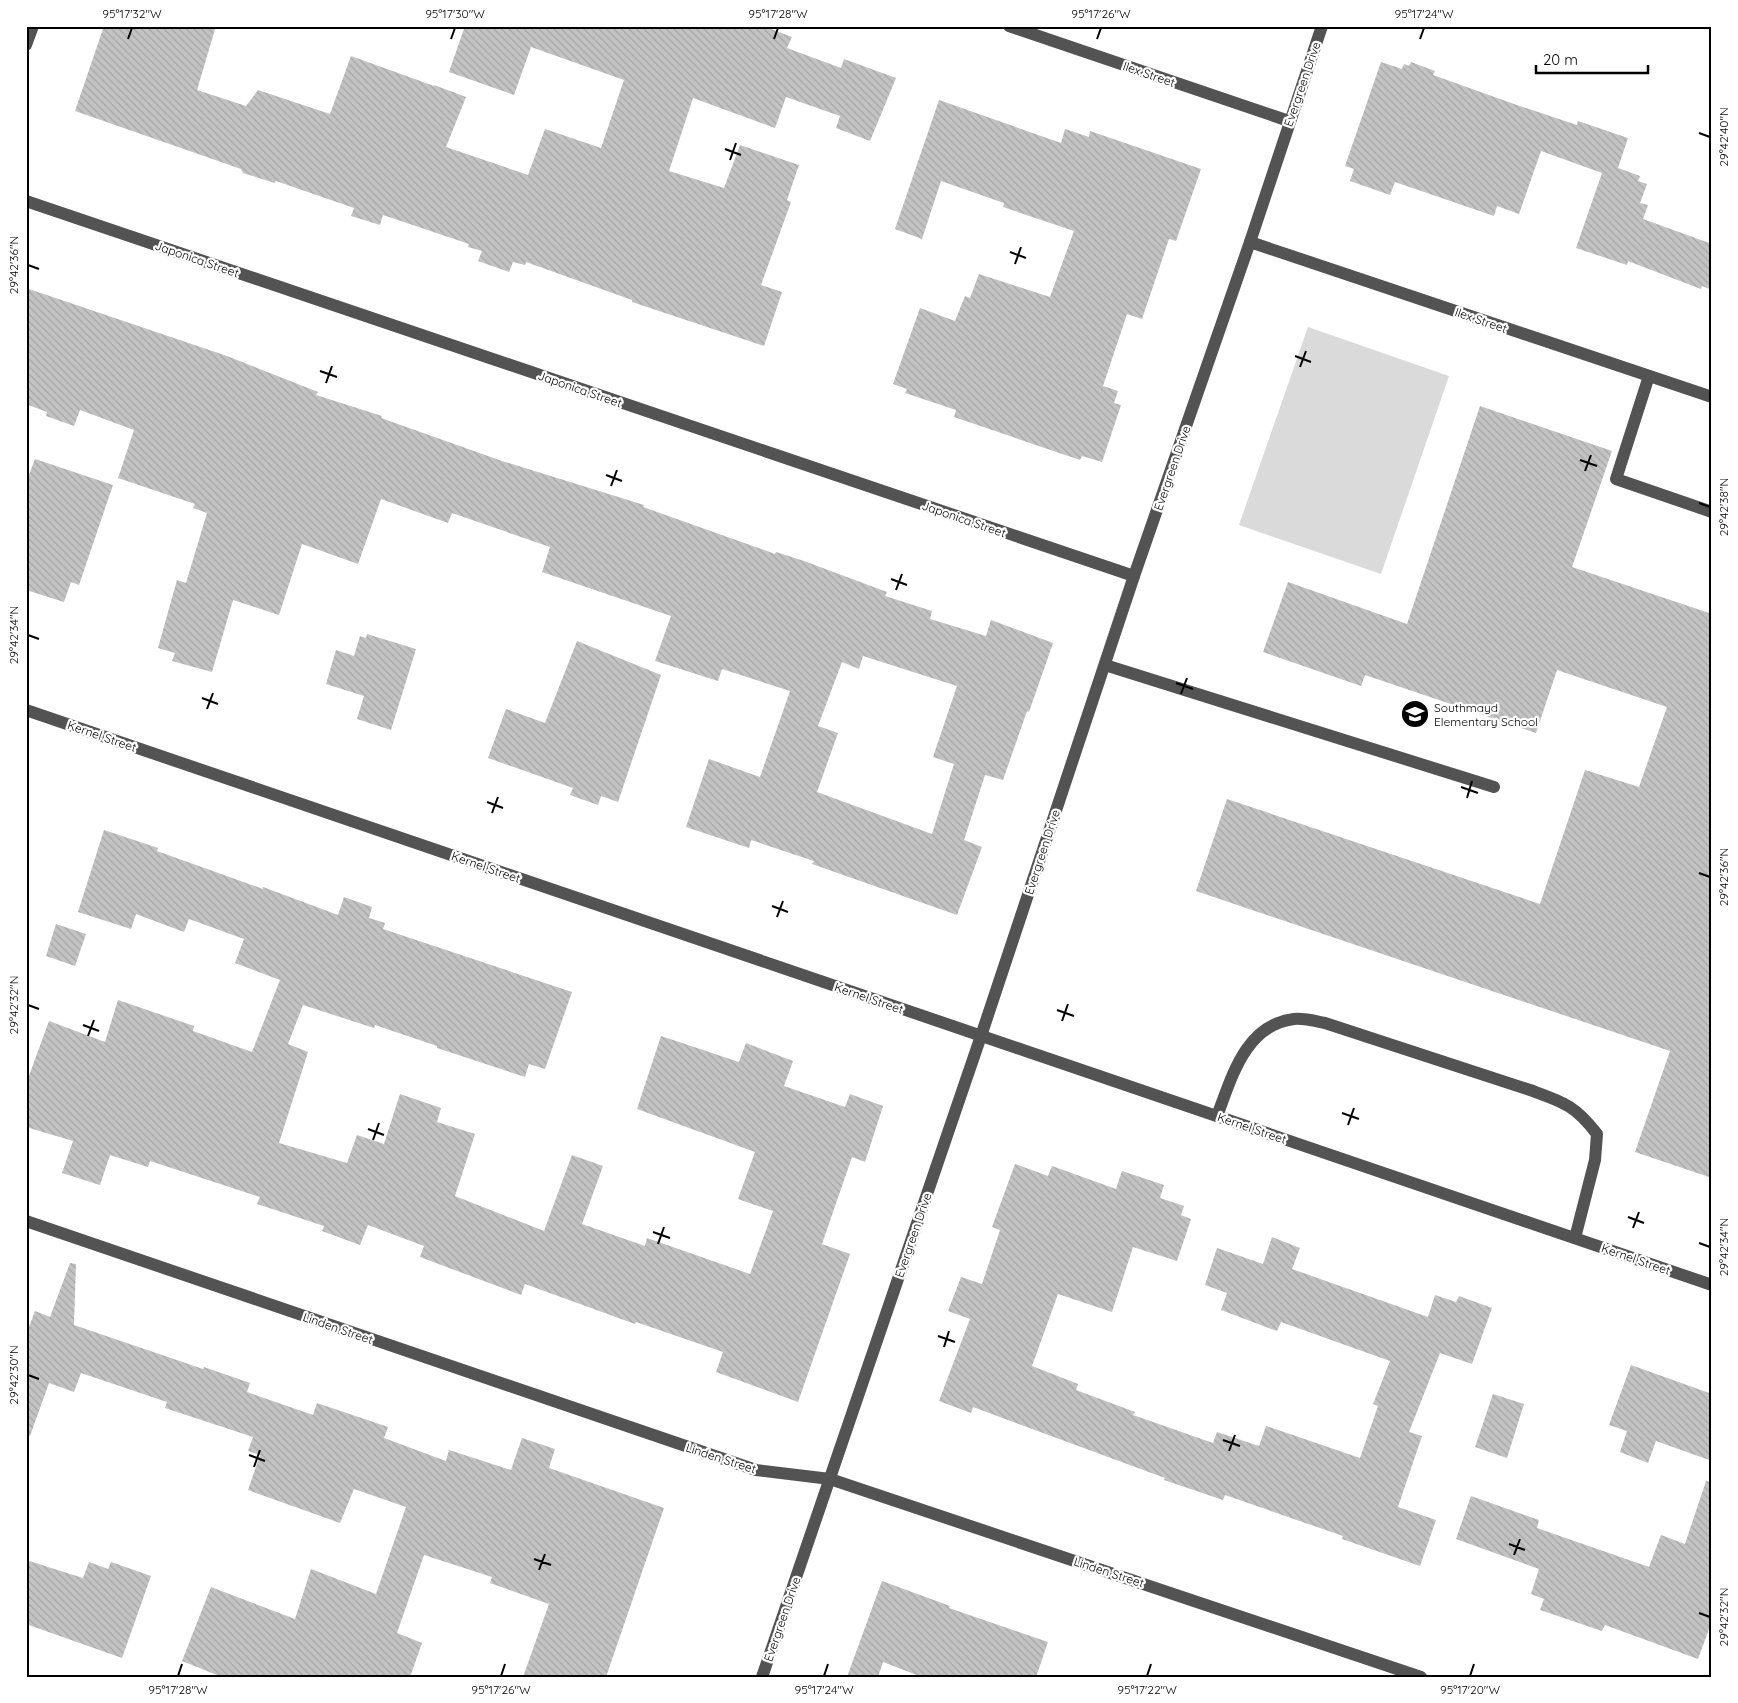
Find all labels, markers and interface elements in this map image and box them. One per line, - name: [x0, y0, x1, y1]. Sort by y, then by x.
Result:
- text: 95°17'32"W: [102, 6, 162, 21]
- text: 95°17'30"W: [425, 6, 485, 21]
- text: 95°17'28"W: [748, 6, 808, 21]
- text: 95°17'26"W: [1071, 6, 1131, 21]
- text: 95°17'24"W: [1394, 6, 1454, 21]
- street label: Evergreen Drive: [1280, 39, 1324, 128]
- scale bar: [1536, 42, 1648, 74]
- text: 20 m: [1543, 50, 1578, 69]
- street label: Ilex Street: [1121, 58, 1177, 90]
- text: 29°42'40"N: [1716, 107, 1731, 167]
- text: 29°42'36"N: [6, 236, 21, 294]
- street label: Japonica Street: [153, 238, 241, 280]
- street label: Ilex Street: [1453, 304, 1509, 336]
- street label: Japonica Street: [536, 368, 624, 410]
- street label: Evergreen Drive: [1150, 423, 1194, 512]
- text: 29°42'38"N: [1716, 478, 1731, 536]
- street label: Japonica Street: [920, 498, 1008, 540]
- text: 29°42'34"N: [6, 606, 21, 664]
- school or university icon: Southmayd Elementary School: [1400, 699, 1430, 729]
- place label: Southmayd Elementary School: [1434, 700, 1538, 729]
- street label: Kernel Street: [66, 717, 138, 755]
- street label: Evergreen Drive: [1021, 807, 1063, 896]
- street label: Kernel Street: [450, 848, 522, 886]
- text: 29°42'36"N: [1716, 848, 1731, 906]
- text: 29°42'32"N: [6, 976, 21, 1034]
- street label: Kernel Street: [833, 979, 905, 1017]
- street label: Kernel Street: [1216, 1109, 1288, 1147]
- street label: Evergreen Drive: [891, 1190, 935, 1279]
- text: 29°42'34"N: [1716, 1218, 1731, 1276]
- street label: Kernel Street: [1600, 1240, 1672, 1278]
- street label: Linden Street: [301, 1309, 375, 1347]
- text: 29°42'30"N: [6, 1345, 21, 1405]
- street label: Linden Street: [684, 1440, 758, 1476]
- street label: Linden Street: [1072, 1554, 1146, 1590]
- street label: Evergreen Drive: [760, 1574, 804, 1663]
- text: 29°42'32"N: [1716, 1588, 1731, 1646]
- text: 95°17'28"W: [148, 1682, 208, 1697]
- text: 95°17'26"W: [471, 1682, 531, 1697]
- text: 95°17'24"W: [794, 1682, 854, 1697]
- text: 95°17'22"W: [1117, 1682, 1177, 1697]
- text: 95°17'20"W: [1440, 1682, 1500, 1697]

